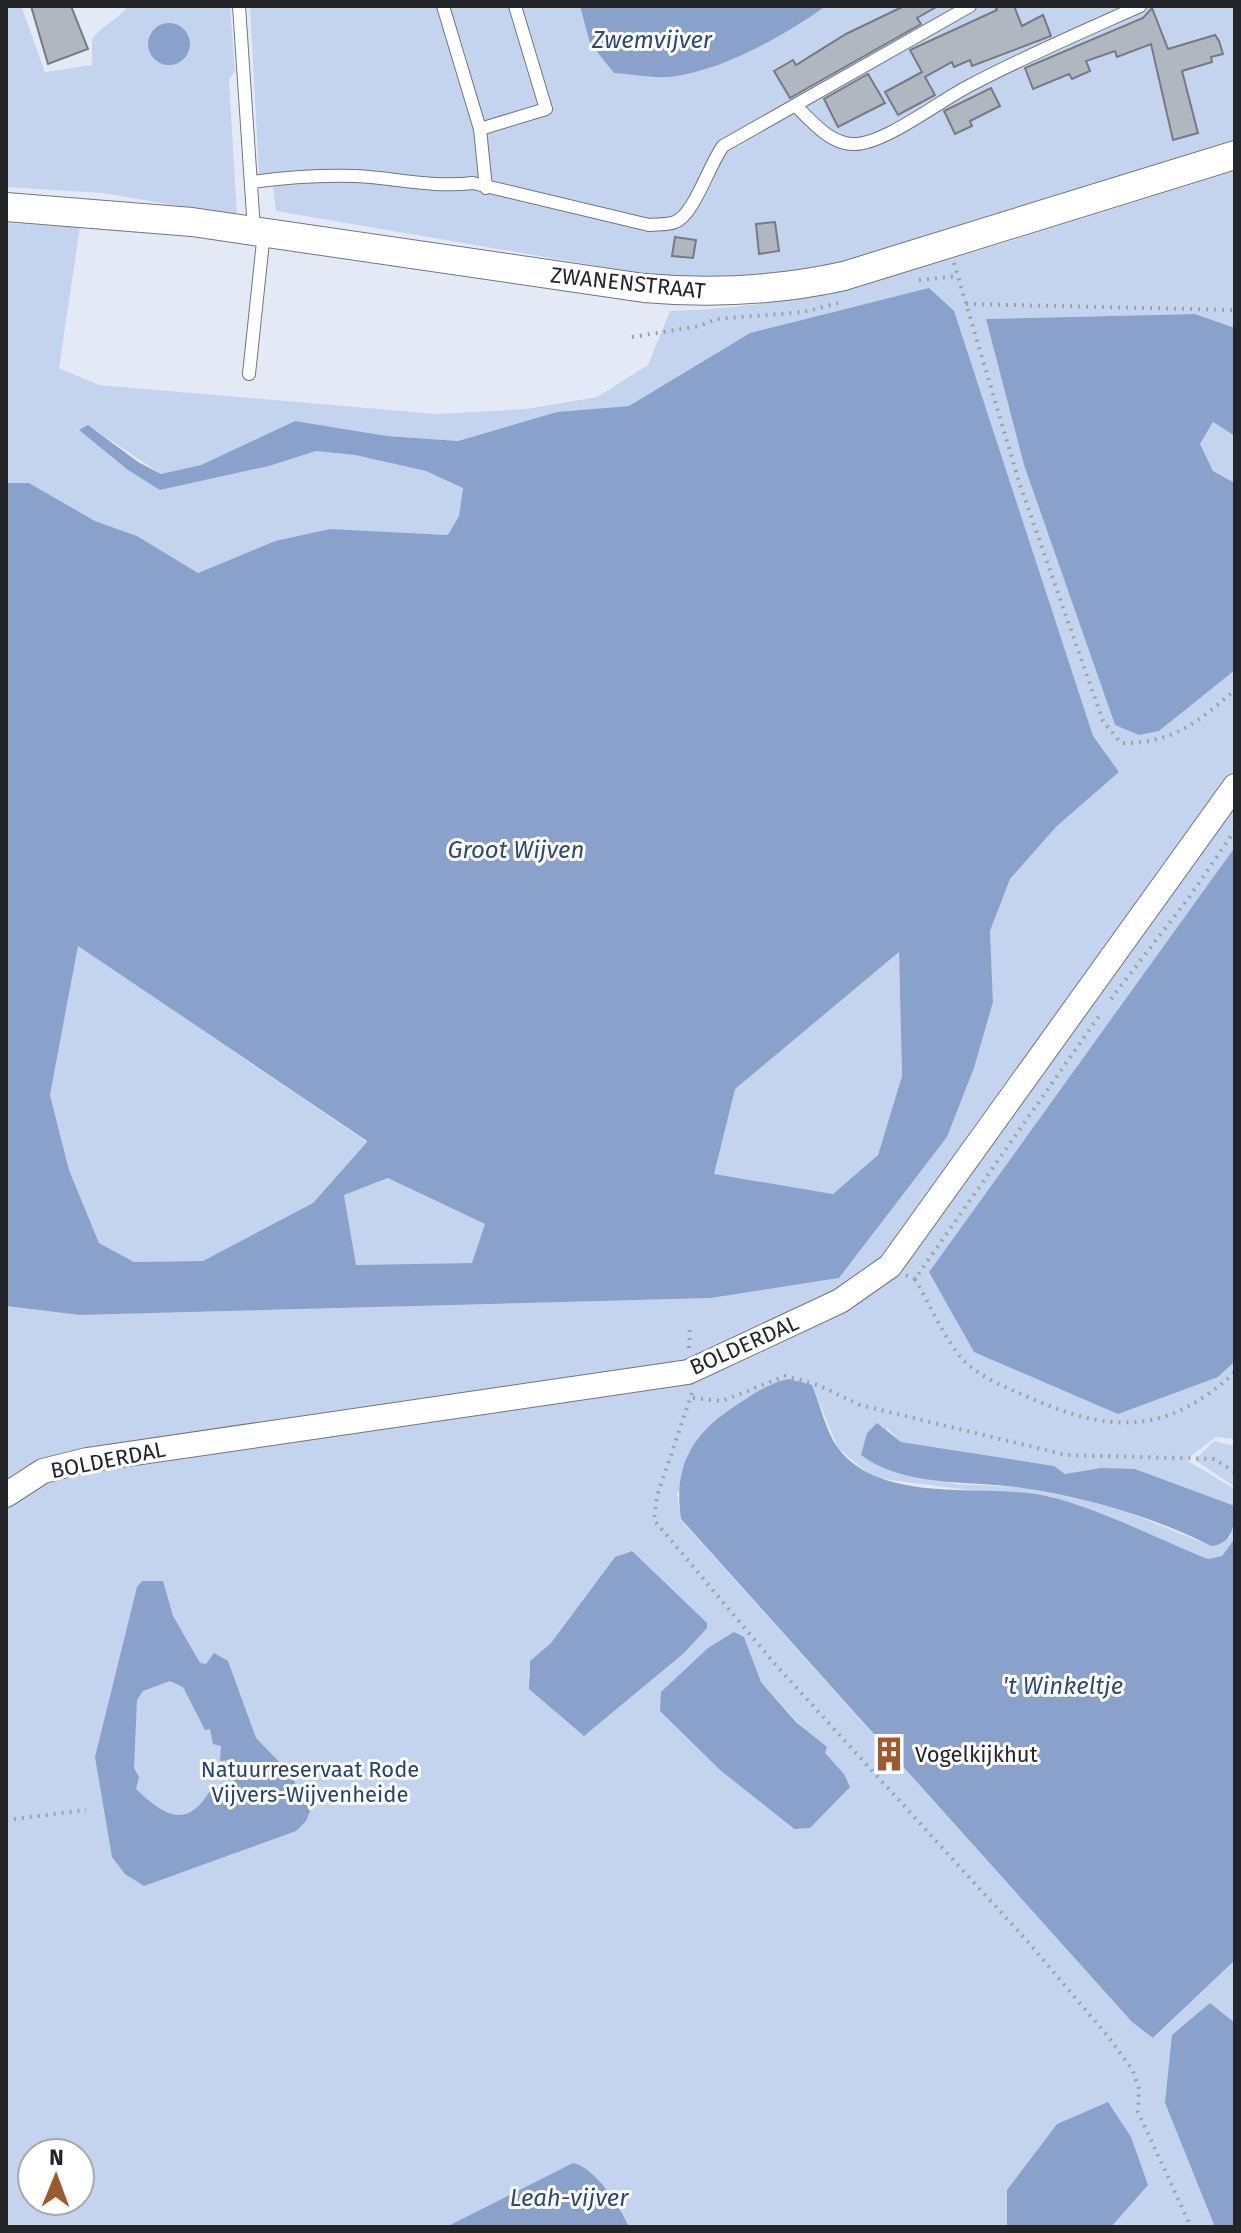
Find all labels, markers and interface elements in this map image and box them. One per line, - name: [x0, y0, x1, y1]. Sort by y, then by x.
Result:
- water label: Zwemvijver: [591, 26, 713, 54]
- street label: ZWANENSTRAAT: [549, 261, 707, 305]
- water label: Groot Wijven: [448, 836, 584, 864]
- street label: BOLDERDAL: [685, 1309, 803, 1381]
- street label: BOLDERDAL: [48, 1436, 168, 1484]
- water label: 't Winkeltje: [1003, 1672, 1123, 1700]
- building icon: Vogelkijkhut: [870, 1735, 908, 1773]
- place label: Vogelkijkhut: [915, 1741, 1038, 1768]
- park label: Natuurreservaat Rode Vijvers-Wijvenheide: [201, 1756, 419, 1808]
- north arrow: [16, 2137, 96, 2217]
- text: N: [49, 2144, 64, 2171]
- water label: Leah-vijver: [510, 2184, 629, 2212]

